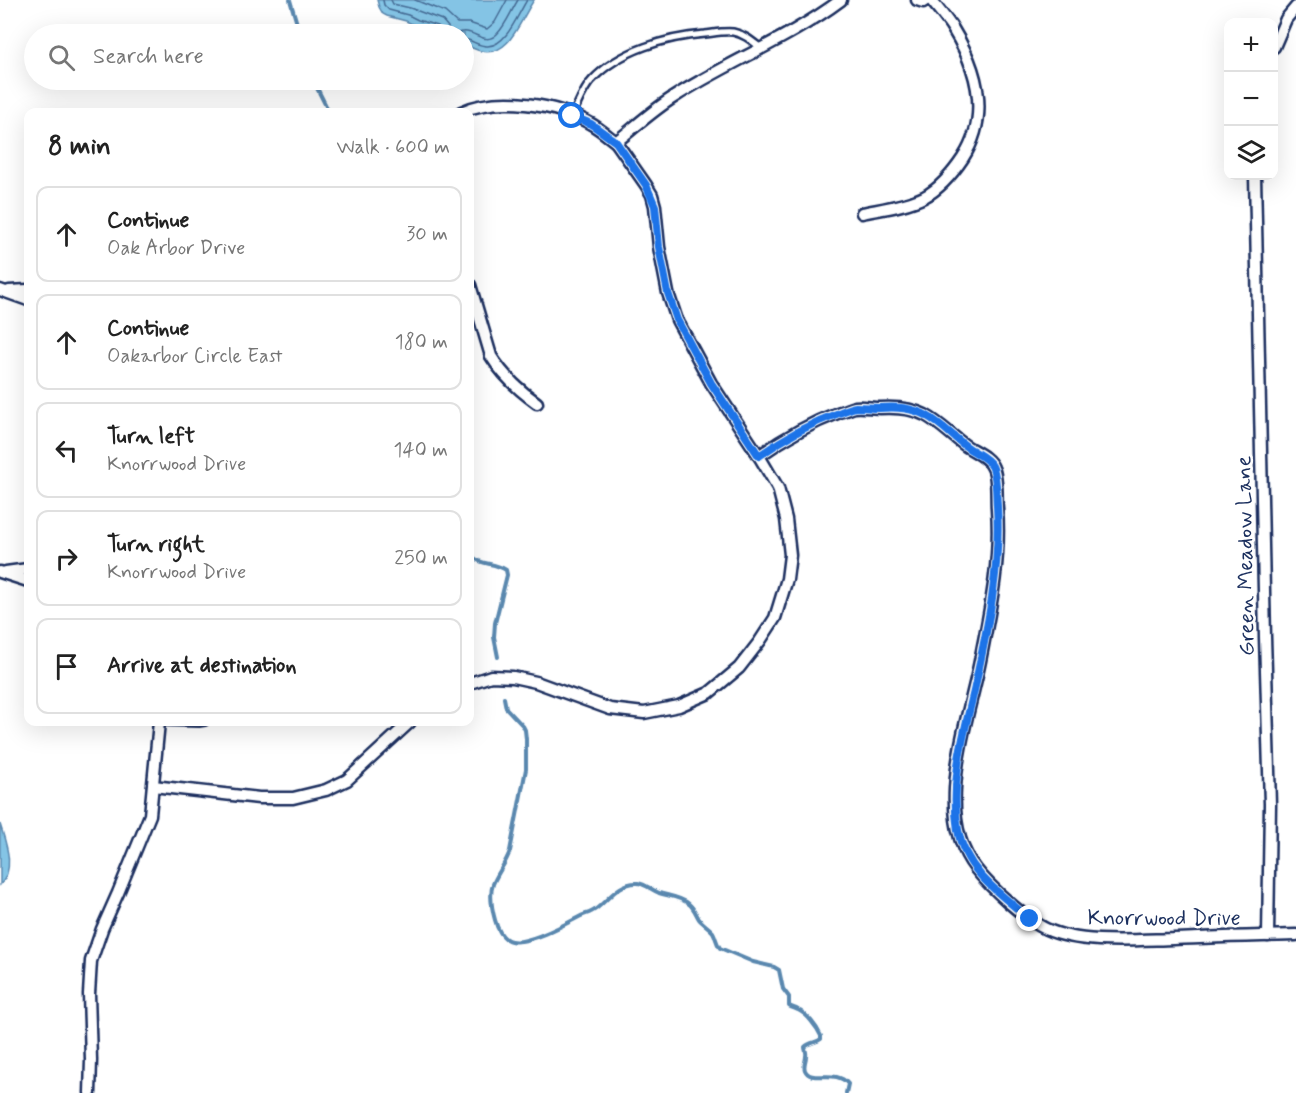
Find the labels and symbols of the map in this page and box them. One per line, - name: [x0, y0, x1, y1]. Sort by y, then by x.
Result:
- route start: [558, 102, 584, 128]
- street label: Green Meadow Lane: [1230, 455, 1262, 656]
- route end: [1016, 905, 1042, 931]
- street label: Knorrwood Drive: [1087, 905, 1241, 933]

